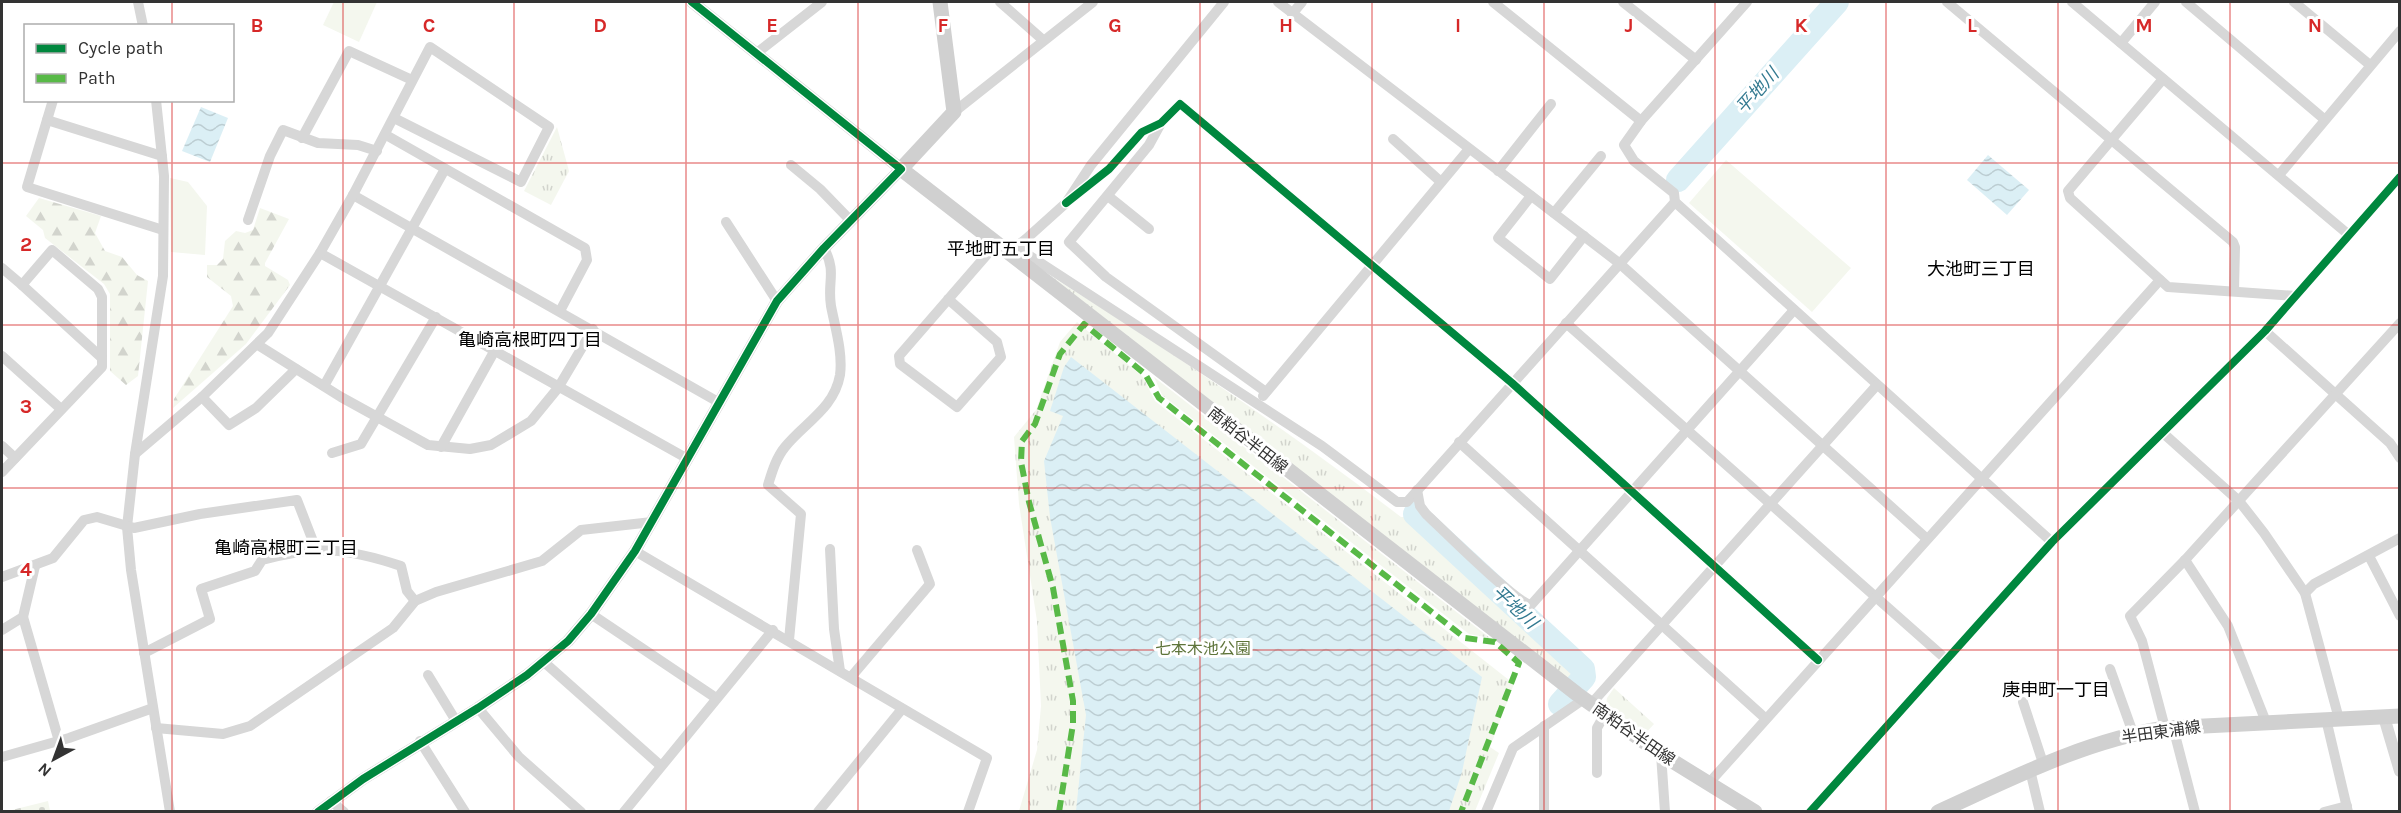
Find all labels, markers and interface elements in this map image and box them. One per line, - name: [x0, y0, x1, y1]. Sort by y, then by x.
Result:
- text: B: [251, 14, 263, 37]
- text: C: [423, 14, 435, 37]
- text: D: [593, 14, 607, 37]
- text: E: [766, 14, 778, 37]
- text: F: [938, 14, 949, 37]
- text: G: [1108, 14, 1122, 37]
- text: H: [1279, 14, 1293, 37]
- text: I: [1455, 14, 1461, 37]
- text: J: [1625, 14, 1633, 37]
- text: K: [1794, 14, 1808, 37]
- text: L: [1967, 14, 1977, 37]
- text: M: [2135, 14, 2153, 37]
- text: N: [2308, 14, 2322, 37]
- legend: [24, 24, 234, 102]
- text: Cycle path: [78, 37, 163, 59]
- water label: 平地川: [1731, 62, 1785, 118]
- text: Path: [78, 67, 116, 89]
- text: 2: [20, 233, 32, 256]
- district label: 平地町五丁目: [947, 238, 1055, 260]
- district label: 大池町三丁目: [1927, 258, 2035, 280]
- district label: 亀崎高根町四丁目: [458, 329, 602, 351]
- text: 3: [20, 395, 32, 418]
- street label: 南粕谷半田線: [1204, 403, 1292, 477]
- district label: 亀崎高根町三丁目: [214, 537, 358, 559]
- text: 4: [20, 558, 32, 581]
- water label: 平地川: [1488, 581, 1544, 635]
- park label: 七本木池公園: [1155, 639, 1251, 658]
- district label: 庚申町一丁目: [2002, 679, 2110, 701]
- street label: 南粕谷半田線: [1589, 699, 1679, 769]
- street label: 半田東浦線: [2120, 717, 2202, 747]
- north arrow: [24, 729, 84, 789]
- text: N: [34, 759, 55, 781]

